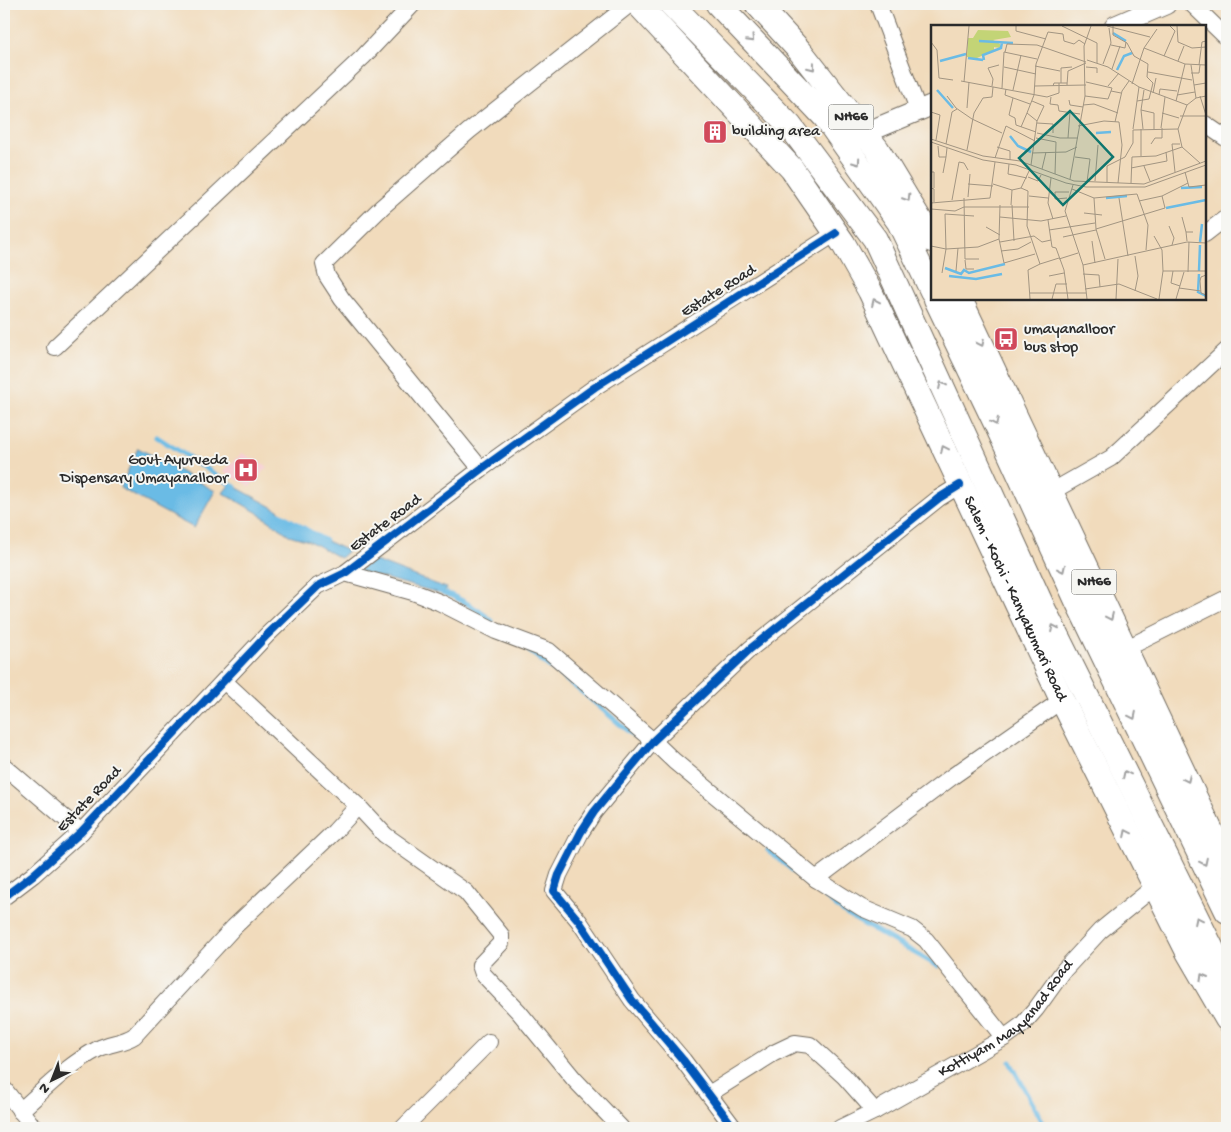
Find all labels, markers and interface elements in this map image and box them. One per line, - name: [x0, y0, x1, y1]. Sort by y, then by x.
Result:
- inset map: [931, 25, 1206, 300]
- one-way arrow: [745, 34, 754, 43]
- one-way arrow: [806, 61, 814, 70]
- road number: NH66: [828, 104, 874, 130]
- building icon: building area: [702, 119, 728, 145]
- place label: building area: [732, 123, 821, 142]
- one-way arrow: [851, 157, 860, 166]
- one-way arrow: [901, 193, 910, 202]
- street label: Estate Road: [678, 261, 761, 323]
- one-way arrow: [871, 298, 881, 307]
- place label: umayanalloor bus stop: [1024, 321, 1116, 358]
- bus stop icon: umayanalloor bus stop: [993, 326, 1019, 352]
- one-way arrow: [975, 338, 985, 347]
- one-way arrow: [938, 382, 948, 391]
- one-way arrow: [989, 416, 999, 425]
- one-way arrow: [940, 446, 950, 455]
- place label: Govt Ayurveda Dispensary Umayanalloor: [59, 452, 229, 489]
- hospital icon: Govt Ayurveda Dispensary Umayanalloor: [233, 457, 259, 483]
- street label: Estate Road: [346, 490, 427, 557]
- street label: Salem - Kochi - Kanyakumari Road: [958, 494, 1072, 706]
- one-way arrow: [1056, 564, 1067, 573]
- road number: NH66: [1072, 570, 1116, 594]
- one-way arrow: [1104, 611, 1114, 620]
- one-way arrow: [1050, 625, 1060, 634]
- one-way arrow: [1126, 711, 1137, 720]
- street label: Estate Road: [54, 762, 127, 837]
- one-way arrow: [1122, 770, 1132, 779]
- one-way arrow: [1181, 774, 1191, 783]
- one-way arrow: [1123, 829, 1134, 838]
- one-way arrow: [1197, 857, 1208, 866]
- one-way arrow: [1194, 916, 1204, 925]
- street label: Kottiyam Mayyanad Road: [935, 955, 1079, 1082]
- one-way arrow: [1199, 973, 1209, 982]
- north arrow: [28, 1054, 78, 1104]
- text: N: [36, 1078, 54, 1097]

